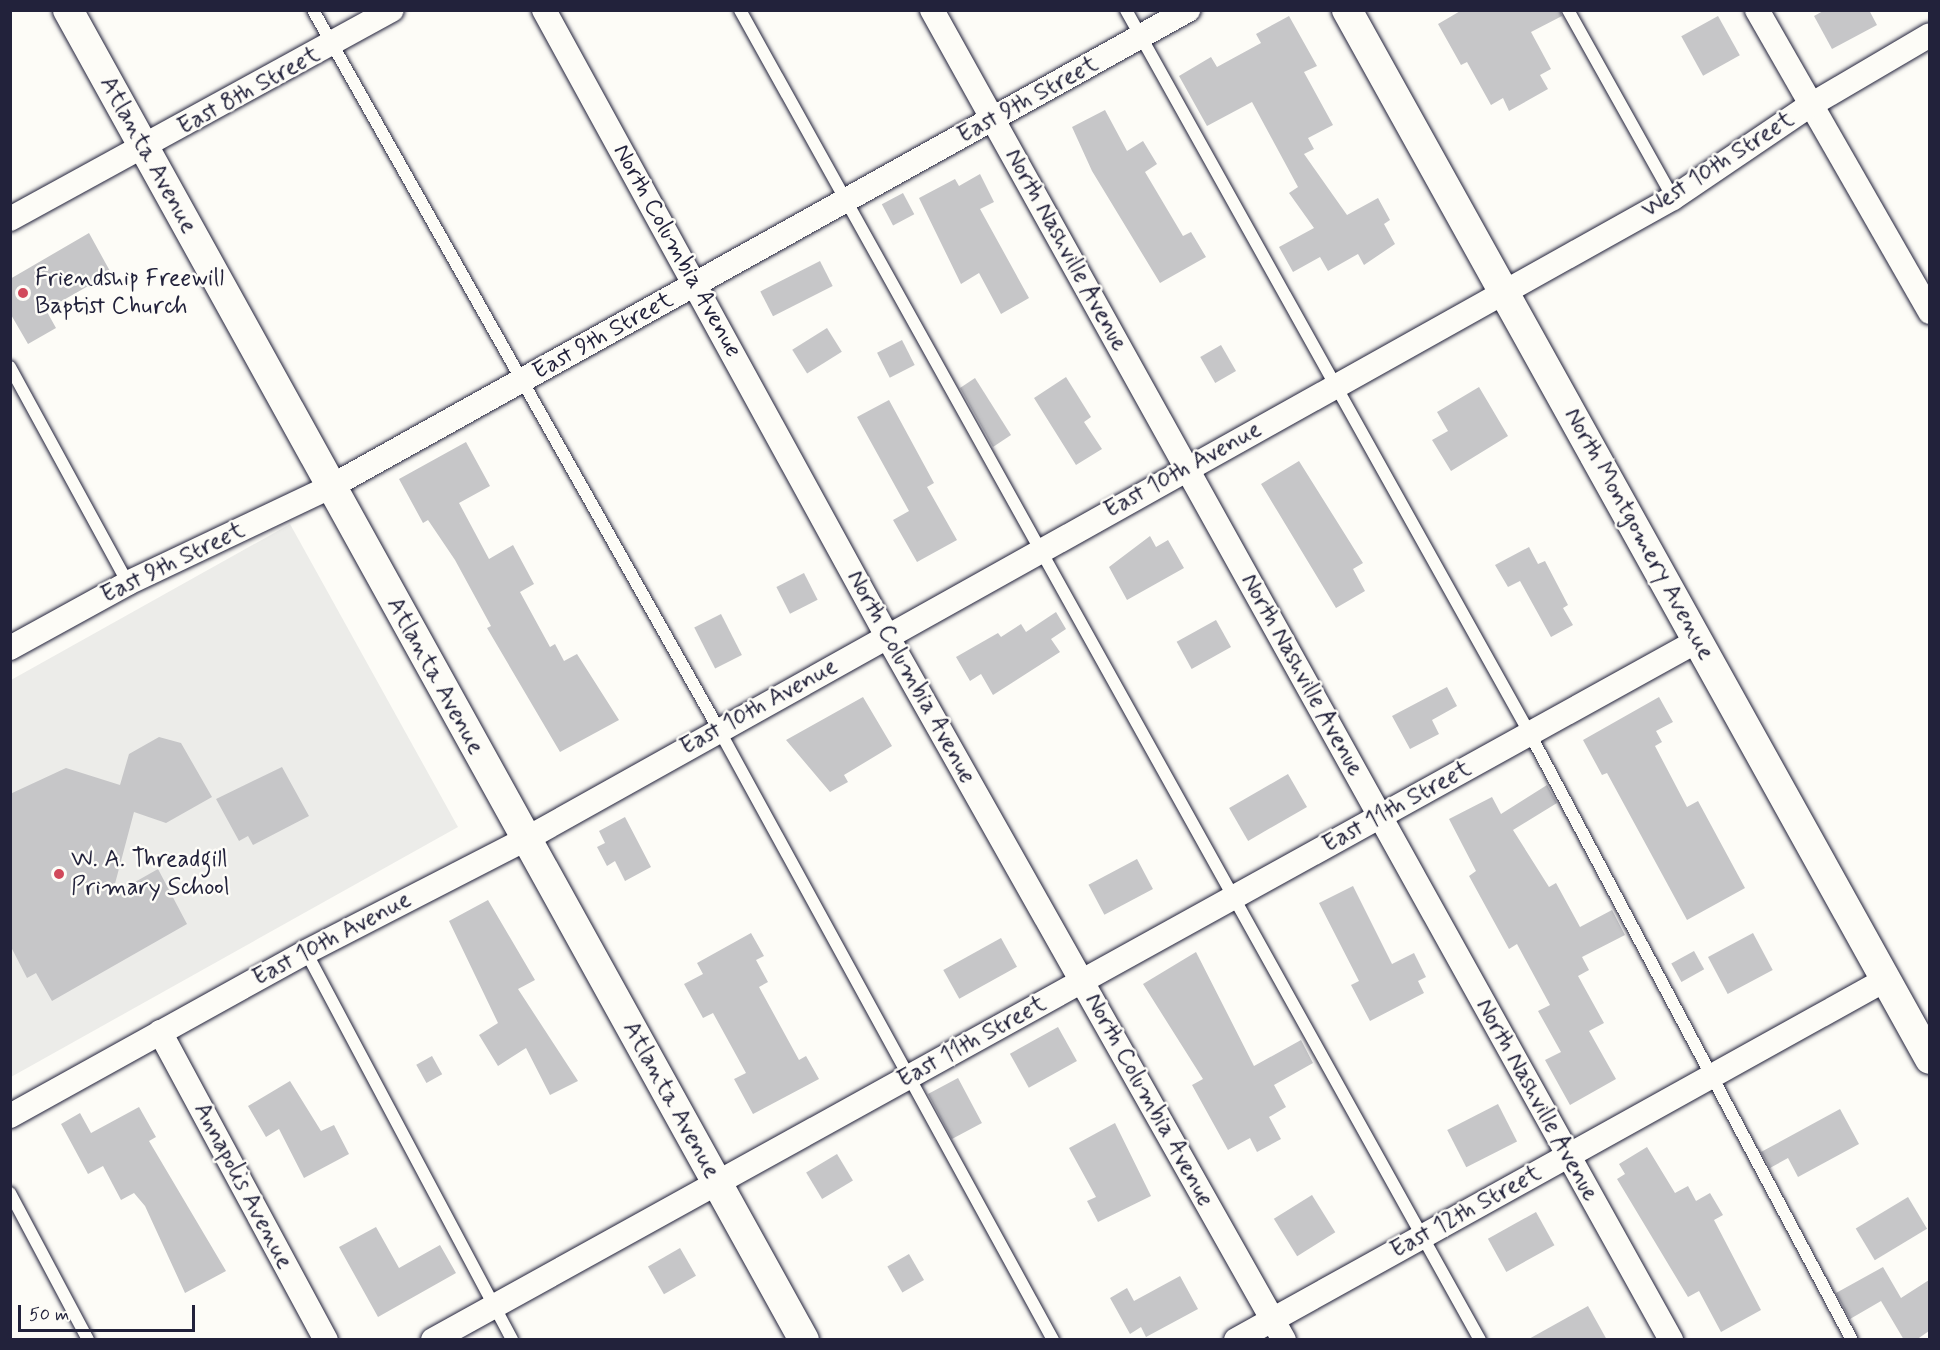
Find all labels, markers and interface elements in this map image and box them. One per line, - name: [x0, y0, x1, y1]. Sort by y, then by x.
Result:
- street label: East 8th Street: [173, 40, 325, 142]
- street label: East 9th Street: [953, 50, 1103, 150]
- street label: Atlanta Avenue: [93, 71, 203, 239]
- street label: West 10th Street: [1637, 105, 1799, 225]
- street label: North Columbia Avenue: [606, 138, 748, 364]
- street label: North Nashville Avenue: [997, 142, 1135, 358]
- place label: Friendship Freewill Baptist Church: [35, 265, 225, 321]
- marker: Friendship Freewill Baptist Church: [16, 286, 30, 300]
- street label: East 9th Street: [528, 286, 678, 386]
- street label: North Montgomery Avenue: [1559, 406, 1719, 662]
- street label: East 10th Avenue: [1099, 415, 1267, 525]
- street label: East 9th Street: [97, 516, 249, 610]
- street label: North Columbia Avenue: [840, 564, 982, 790]
- street label: North Nashville Avenue: [1233, 567, 1371, 783]
- street label: Atlanta Avenue: [380, 592, 490, 760]
- street label: East 10th Avenue: [675, 652, 843, 762]
- street label: East 11th Street: [1318, 754, 1476, 860]
- place label: W. A. Threadgill Primary School: [71, 846, 229, 902]
- marker: W. A. Threadgill Primary School: [52, 867, 66, 881]
- street label: East 10th Avenue: [248, 885, 416, 993]
- street label: North Columbia Avenue: [1078, 987, 1220, 1213]
- street label: East 11th Street: [893, 989, 1051, 1095]
- street label: North Nashville Avenue: [1468, 992, 1606, 1208]
- street label: Atlanta Avenue: [616, 1016, 726, 1184]
- street label: Annapolis Avenue: [189, 1101, 297, 1271]
- street label: East 12th Street: [1386, 1159, 1546, 1265]
- scale bar: [21, 1293, 198, 1331]
- text: 50 m: [29, 1303, 69, 1327]

